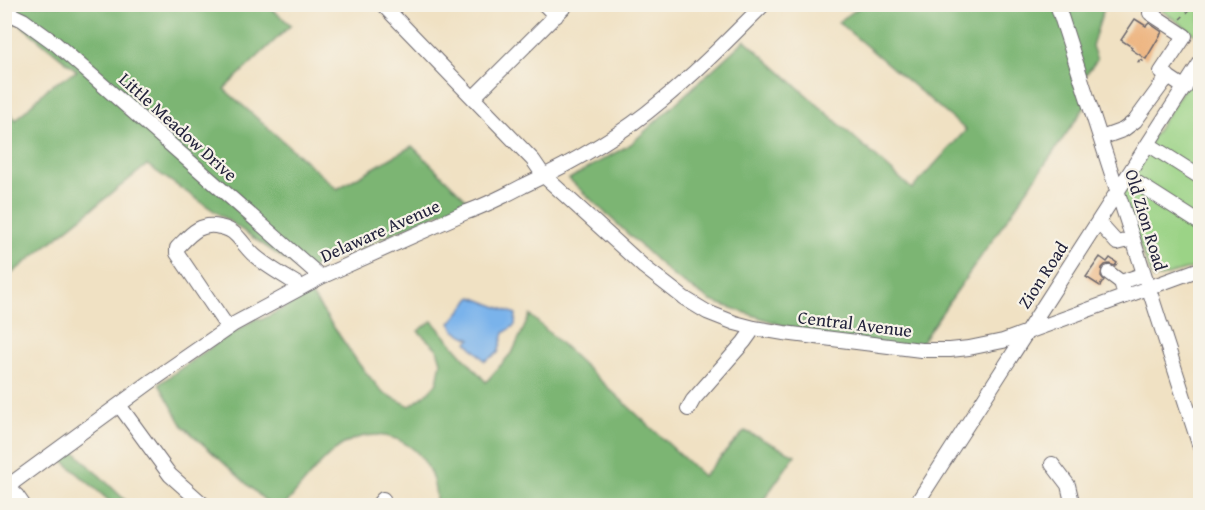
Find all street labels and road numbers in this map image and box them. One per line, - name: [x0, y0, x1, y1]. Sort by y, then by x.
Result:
- street label: Little Meadow Drive: [113, 66, 244, 187]
- street label: Old Zion Road: [1118, 166, 1175, 274]
- street label: Delaware Avenue: [316, 192, 444, 269]
- street label: Zion Road: [1011, 235, 1075, 314]
- street label: Central Avenue: [796, 303, 914, 344]

